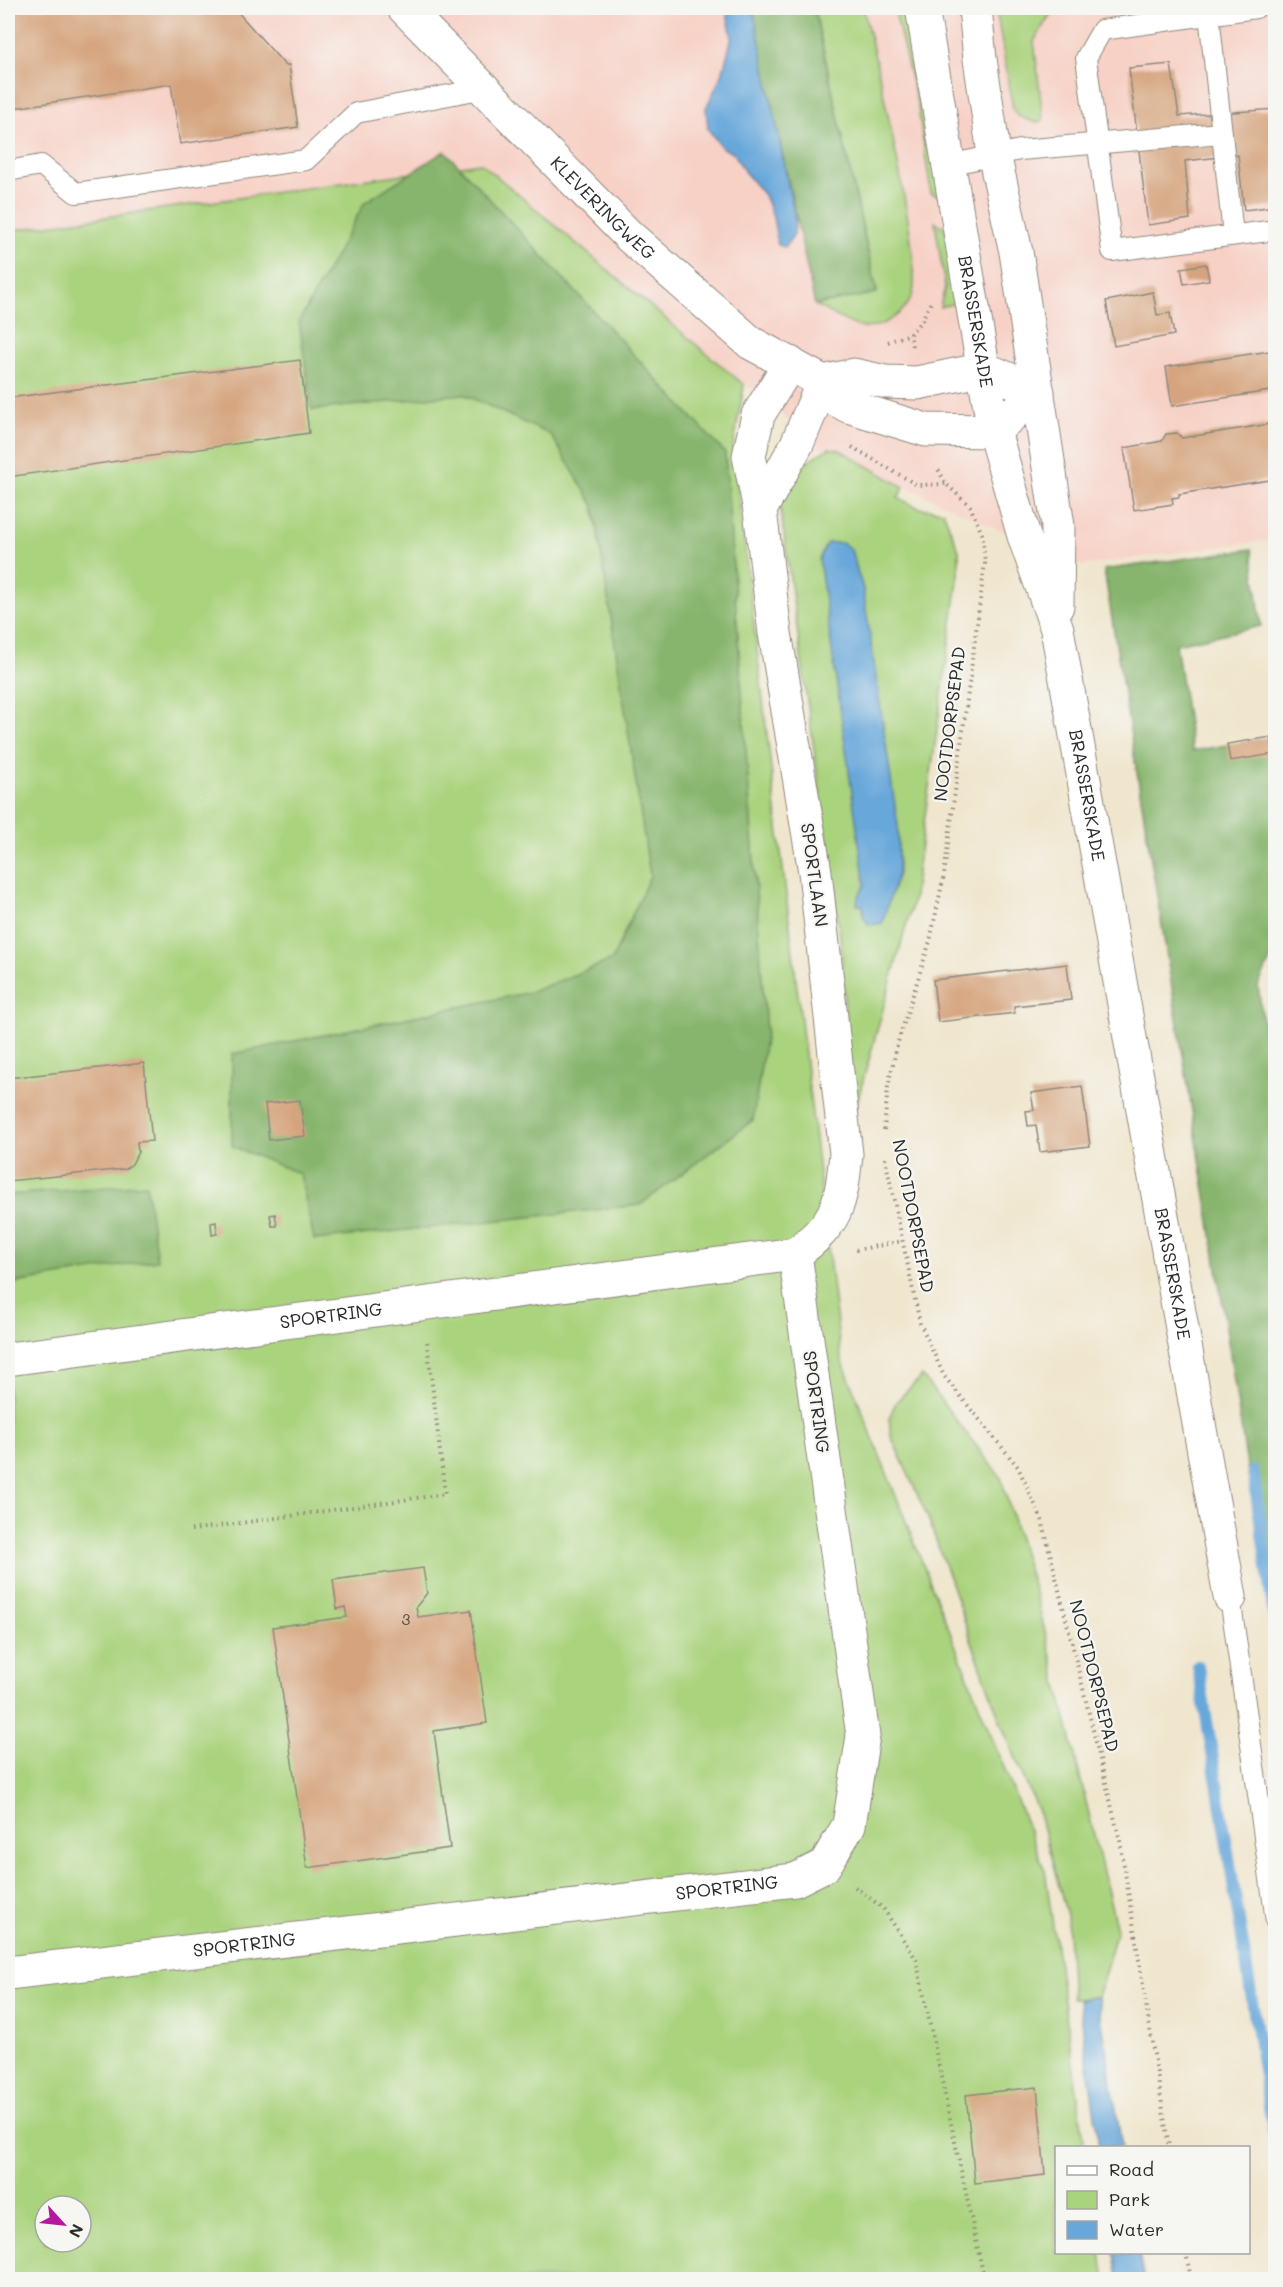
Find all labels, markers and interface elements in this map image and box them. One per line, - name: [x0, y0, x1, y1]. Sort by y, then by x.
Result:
- street label: KLEVERINGWEG: [546, 150, 661, 265]
- street label: BRASSERSKADE: [953, 253, 999, 389]
- street label: NOOTDORPSEPAD: [928, 645, 970, 803]
- street label: BRASSERSKADE: [1064, 727, 1111, 863]
- street label: SPORTLAAN: [796, 821, 834, 928]
- street label: NOOTDORPSEPAD: [887, 1137, 941, 1295]
- street label: BRASSERSKADE: [1150, 1206, 1197, 1342]
- street label: SPORTRING: [278, 1296, 384, 1334]
- street label: SPORTRING: [798, 1349, 836, 1455]
- street label: NOOTDORPSEPAD: [1064, 1597, 1125, 1754]
- house number: 3: [402, 1609, 411, 1629]
- street label: SPORTRING: [674, 1869, 779, 1905]
- street label: SPORTRING: [192, 1926, 297, 1962]
- legend: [1055, 2146, 1250, 2254]
- text: Road: [1109, 2157, 1154, 2181]
- text: Park: [1109, 2187, 1150, 2211]
- north arrow: [33, 2194, 93, 2254]
- text: Water: [1109, 2217, 1164, 2241]
- text: N: [65, 2221, 89, 2241]

